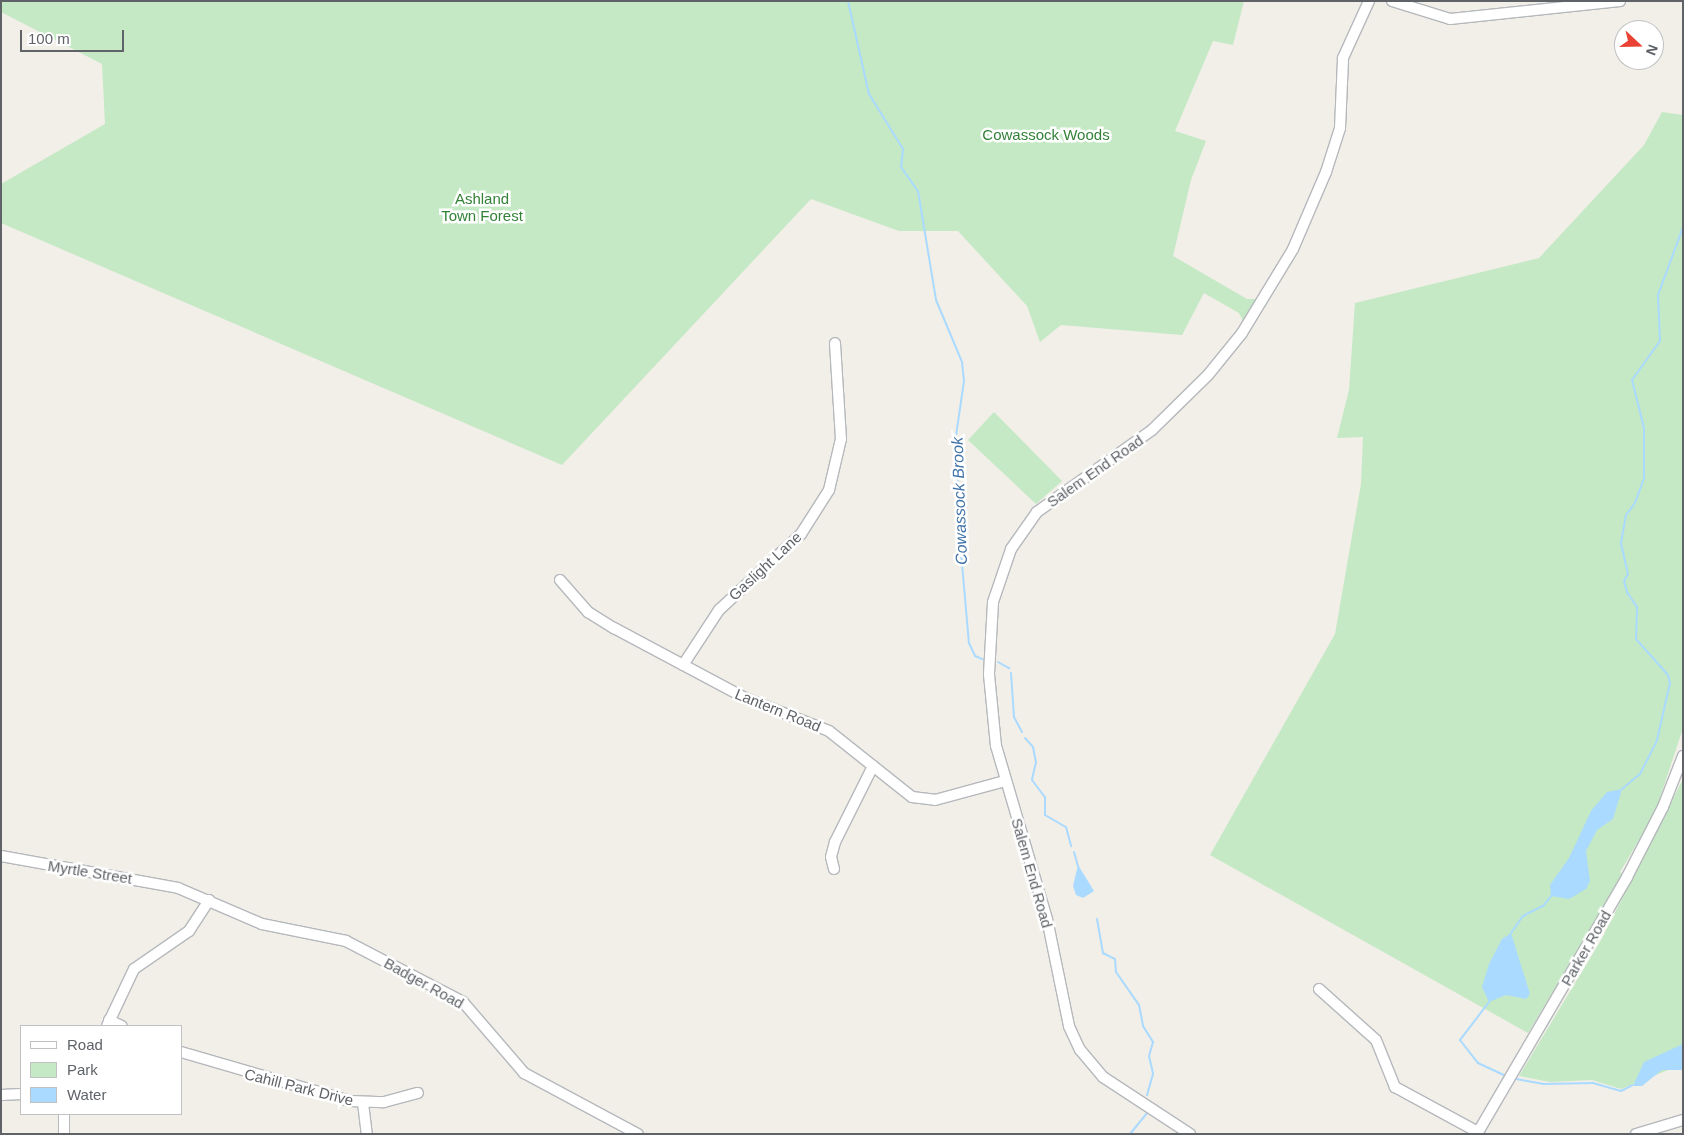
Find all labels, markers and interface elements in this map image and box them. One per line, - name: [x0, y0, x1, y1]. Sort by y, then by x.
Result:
- scale bar: [22, 20, 126, 52]
- north arrow: [1614, 20, 1664, 70]
- text: 100 m: [28, 30, 70, 47]
- text: N: [1643, 42, 1661, 58]
- park label: Cowassock Woods: [982, 126, 1110, 144]
- park label: Ashland Town Forest: [441, 189, 523, 224]
- street label: Salem End Road: [1043, 431, 1147, 511]
- water label: Cowassock Brook: [948, 437, 972, 565]
- street label: Gaslight Lane: [725, 528, 805, 604]
- street label: Lantern Road: [732, 685, 824, 735]
- street label: Salem End Road: [1008, 816, 1056, 930]
- street label: Myrtle Street: [47, 856, 133, 888]
- street label: Parker Road: [1557, 907, 1615, 989]
- street label: Badger Road: [381, 954, 467, 1012]
- legend: [20, 1025, 182, 1115]
- text: Road: [67, 1036, 103, 1053]
- text: Park: [67, 1061, 98, 1078]
- street label: Cahill Park Drive: [243, 1065, 355, 1109]
- text: Water: [67, 1086, 106, 1103]

